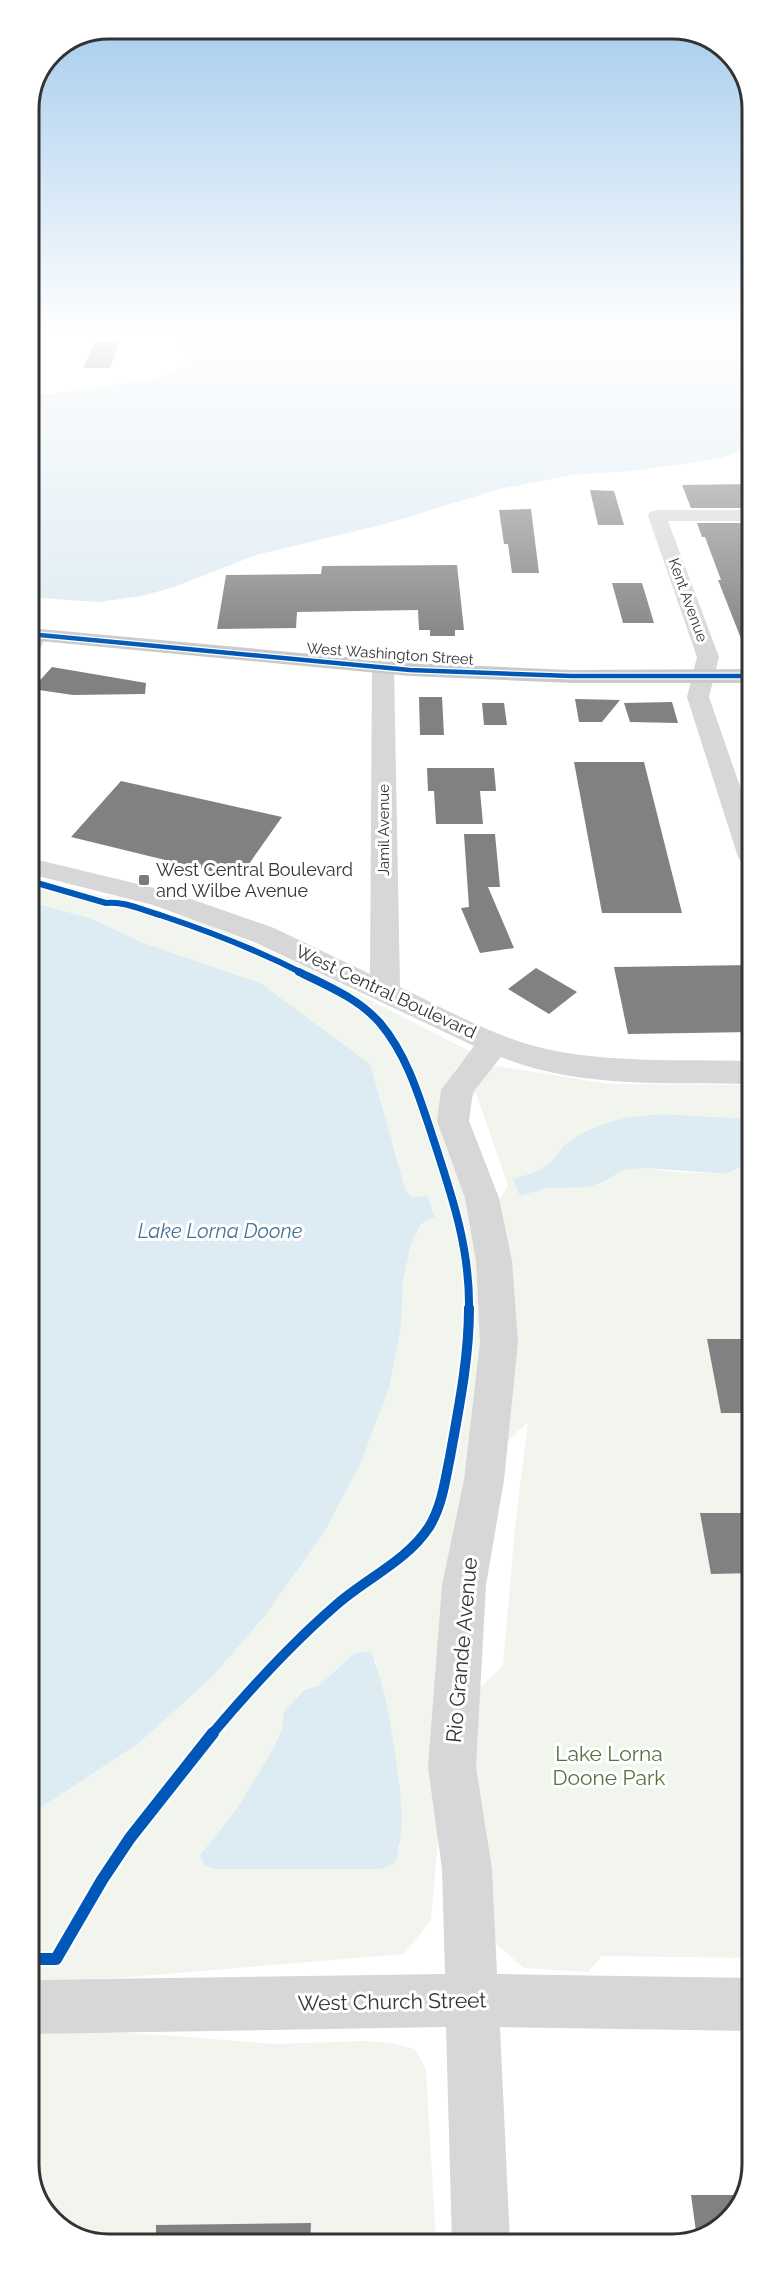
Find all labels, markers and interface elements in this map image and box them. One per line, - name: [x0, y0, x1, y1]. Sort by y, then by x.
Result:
- street label: Kent Avenue: [665, 556, 712, 644]
- street label: West Washington Street: [306, 639, 474, 669]
- street label: Jamil Avenue: [375, 784, 393, 876]
- place label: West Central Boulevard and Wilbe Avenue: [156, 859, 353, 901]
- marker: West Central Boulevard and Wilbe Avenue: [137, 873, 151, 887]
- street label: West Central Boulevard: [293, 940, 480, 1043]
- water label: Lake Lorna Doone: [138, 1219, 303, 1243]
- street label: Rio Grande Avenue: [441, 1556, 482, 1744]
- park label: Lake Lorna Doone Park: [553, 1741, 665, 1790]
- street label: West Church Street: [297, 1987, 487, 2016]

